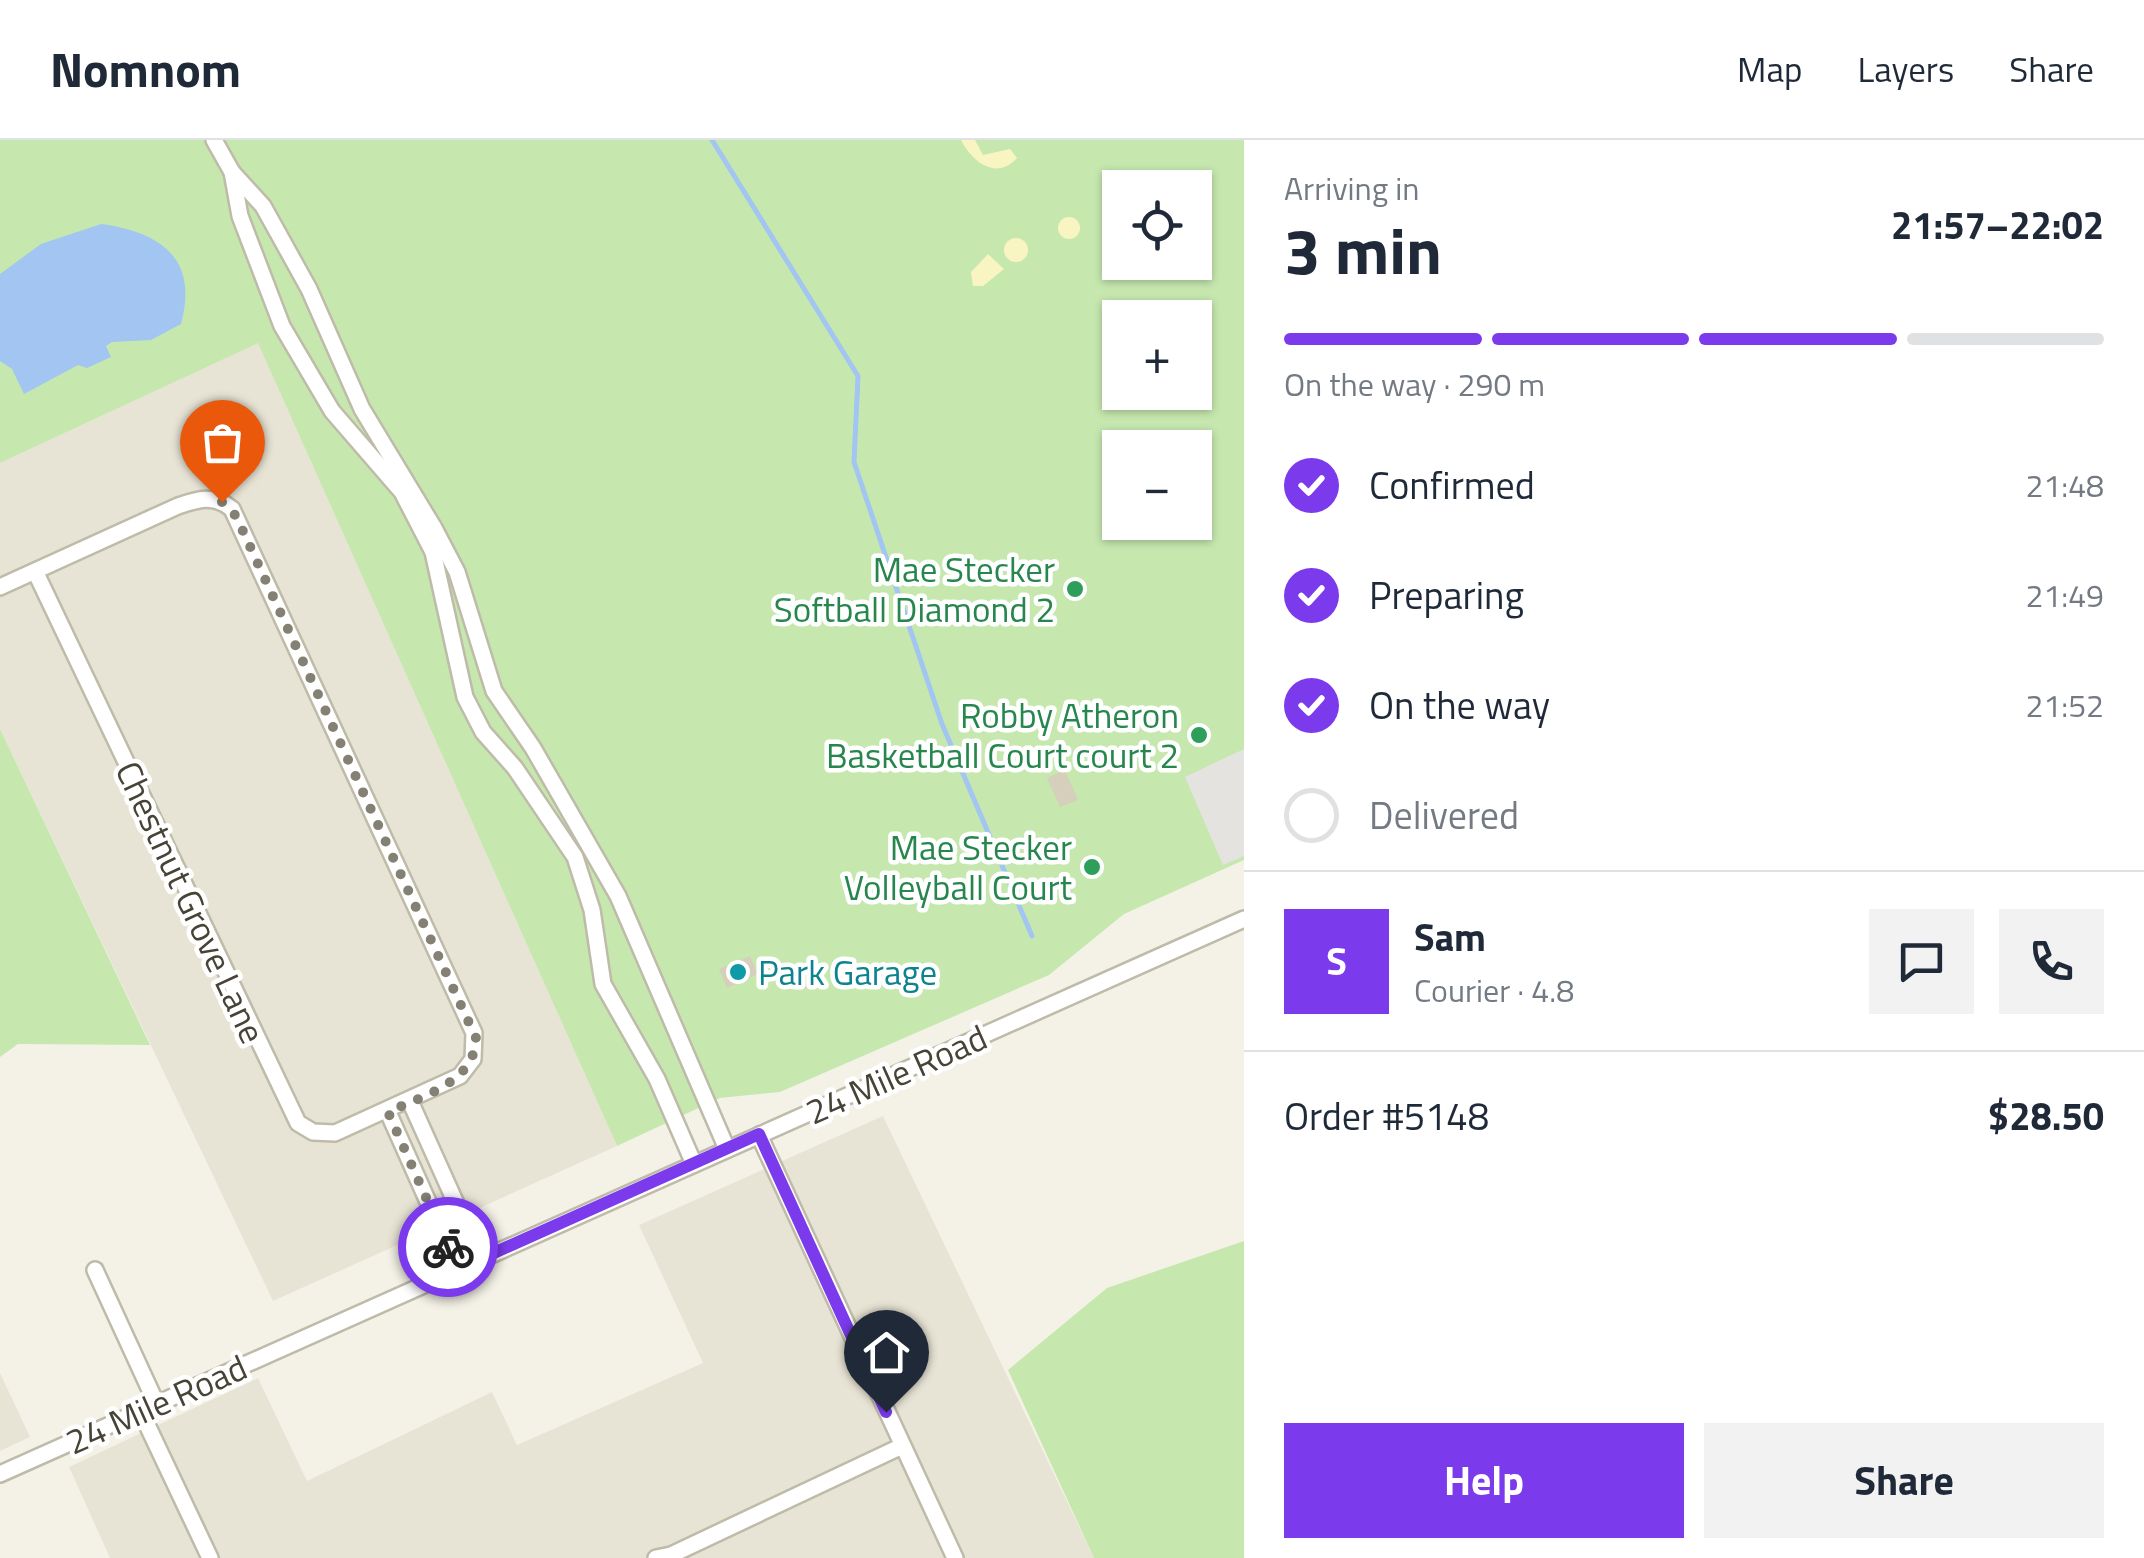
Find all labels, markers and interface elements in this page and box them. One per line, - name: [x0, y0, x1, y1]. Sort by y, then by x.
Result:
- text: Nomnom: [50, 33, 241, 106]
- text: Map: [1737, 42, 1802, 96]
- text: Layers: [1857, 42, 1954, 96]
- text: Share: [2009, 42, 2094, 96]
- text: Arriving in: [1284, 164, 1420, 212]
- map controls: [1102, 170, 1212, 540]
- button: locate: [1102, 170, 1212, 280]
- text: 21:57–22:02: [1891, 196, 2104, 254]
- text: 3 min: [1284, 200, 1442, 299]
- button: +: [1102, 300, 1212, 410]
- text: On the way · 290 m: [1284, 360, 1545, 408]
- pin: [180, 400, 265, 503]
- icon: bag: [195, 415, 250, 470]
- button: −: [1102, 430, 1212, 540]
- text: Confirmed: [1369, 456, 1535, 514]
- icon: check: [1284, 458, 1339, 513]
- text: 21:48: [2025, 461, 2104, 509]
- place label: Mae Stecker Softball Diamond 2: [774, 542, 1055, 636]
- text: Preparing: [1369, 566, 1524, 624]
- icon: check: [1284, 568, 1339, 623]
- text: 21:49: [2025, 571, 2104, 619]
- marker: Mae Stecker Softball Diamond 2: [1064, 578, 1086, 600]
- text: On the way: [1369, 676, 1550, 734]
- icon: check: [1284, 678, 1339, 733]
- text: 21:52: [2025, 681, 2104, 729]
- place label: Robby Atheron Basketball Court court 2: [826, 688, 1179, 782]
- marker: Robby Atheron Basketball Court court 2: [1188, 724, 1210, 746]
- street label: Chestnut Grove Lane: [102, 752, 280, 1052]
- text: Delivered: [1369, 786, 1519, 844]
- place label: Mae Stecker Volleyball Court: [844, 820, 1072, 914]
- marker: Mae Stecker Volleyball Court: [1081, 856, 1103, 878]
- text: Sam: [1414, 908, 1486, 966]
- button: chat: [1869, 909, 1974, 1014]
- button: phone: [1999, 909, 2104, 1014]
- text: S: [1326, 932, 1347, 990]
- place label: Park Garage: [758, 945, 937, 999]
- marker: Park Garage: [727, 961, 749, 983]
- text: Courier · 4.8: [1414, 966, 1574, 1014]
- street label: 24 Mile Road: [797, 1010, 995, 1138]
- text: Order #5148: [1284, 1087, 1489, 1145]
- text: $28.50: [1988, 1087, 2104, 1145]
- courier: [398, 1197, 498, 1297]
- icon: bike: [421, 1220, 476, 1275]
- pin: [844, 1310, 929, 1413]
- icon: home: [859, 1325, 914, 1380]
- street label: 24 Mile Road: [57, 1340, 255, 1468]
- button: Help: [1284, 1423, 1684, 1538]
- button: Share: [1704, 1423, 2104, 1538]

